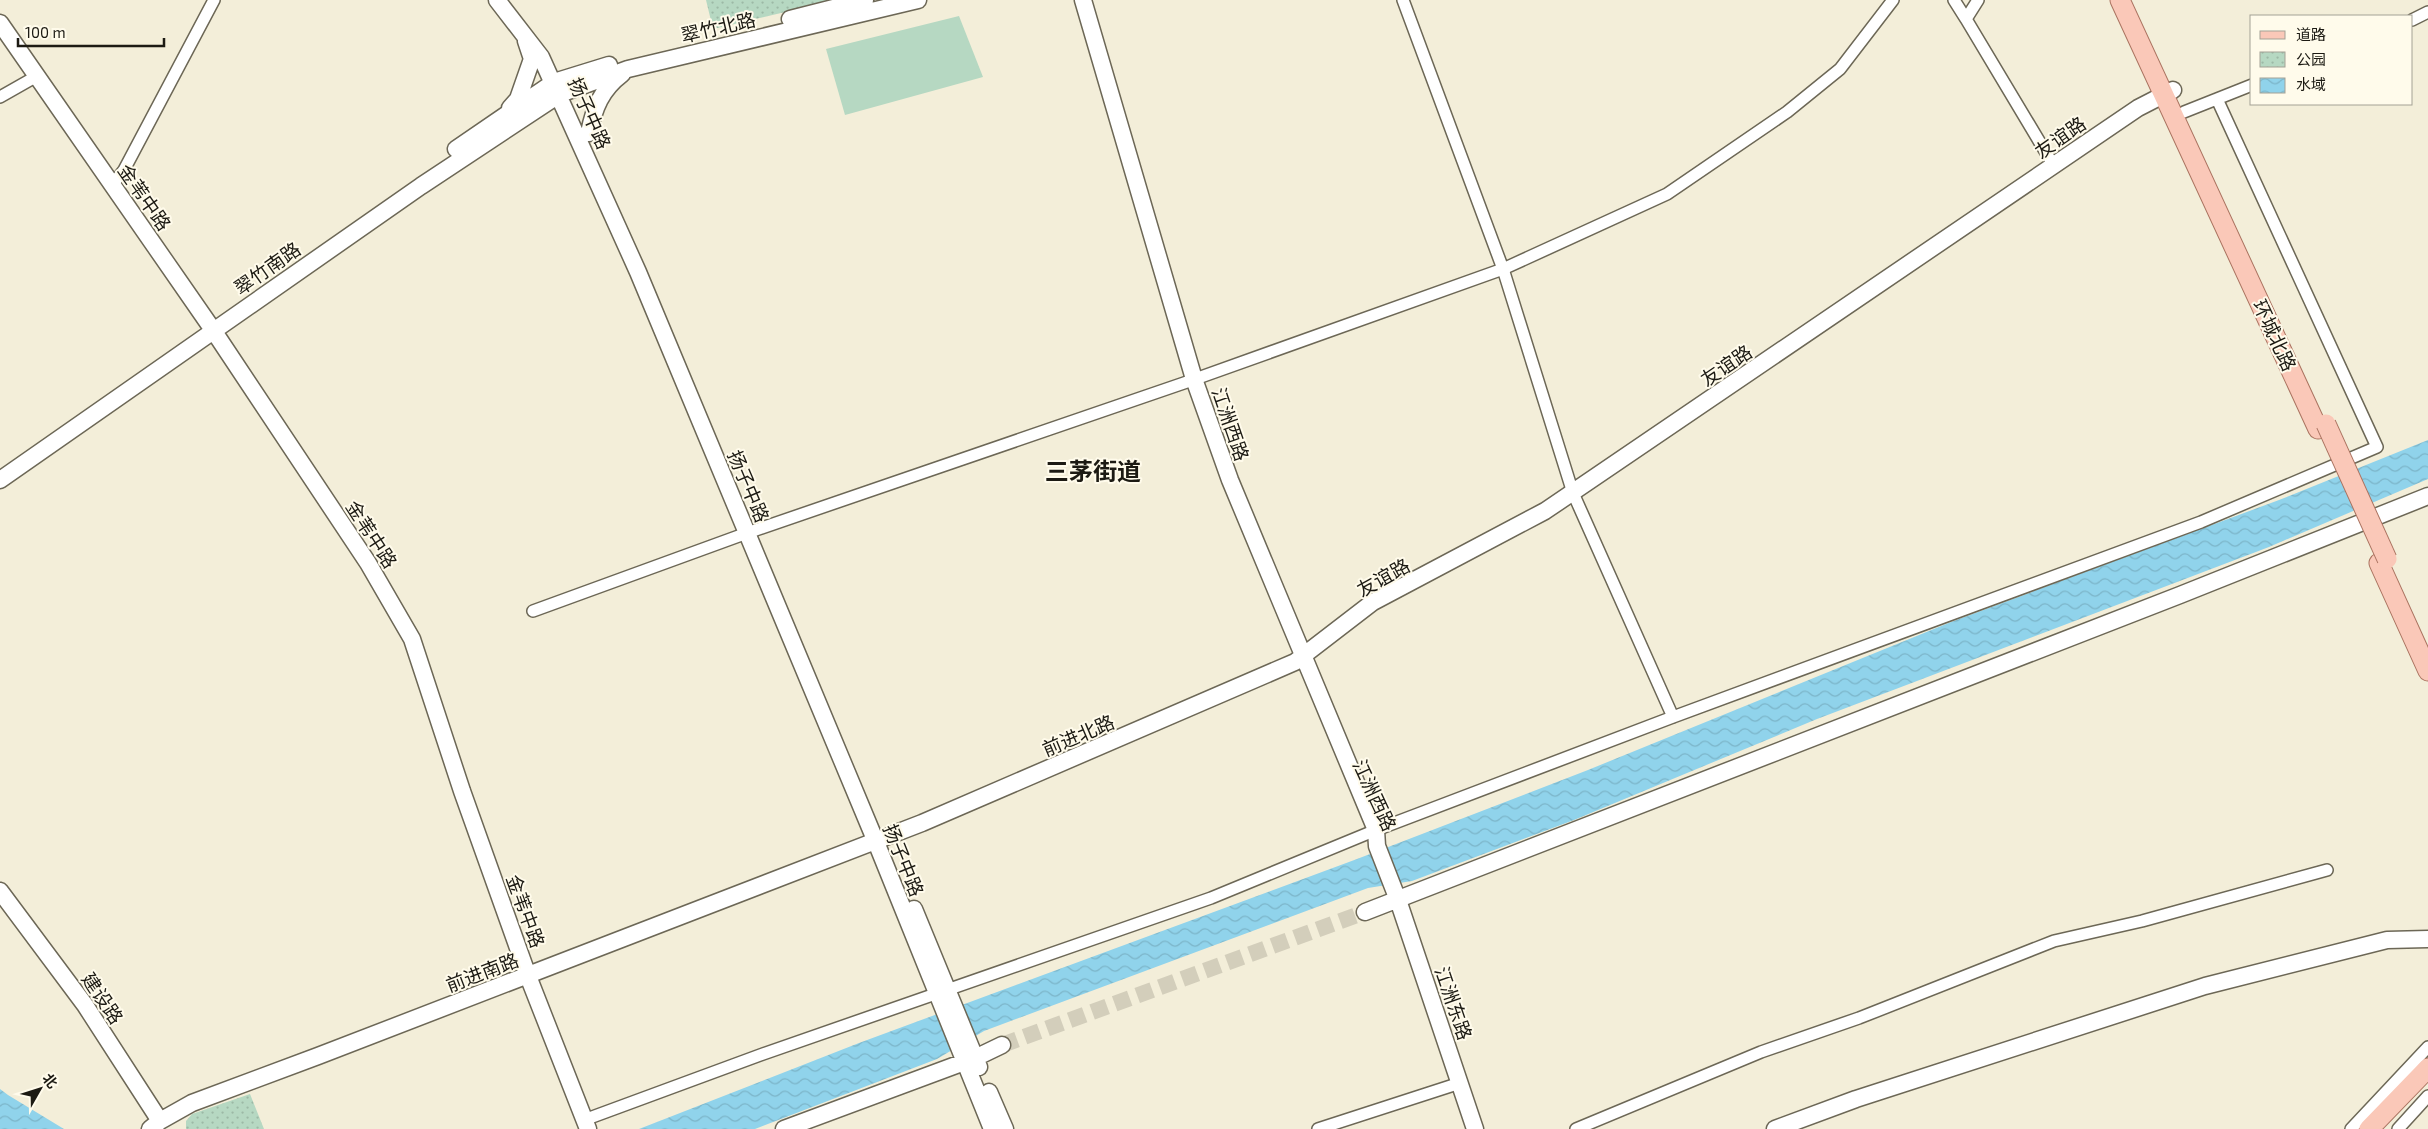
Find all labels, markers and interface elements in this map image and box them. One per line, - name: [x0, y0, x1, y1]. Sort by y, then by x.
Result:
- street label: 翠竹北路: [678, 7, 758, 47]
- scale bar: [18, 15, 164, 47]
- legend: [2250, 15, 2413, 105]
- text: 100 m: [25, 23, 66, 41]
- text: 道路: [2296, 25, 2326, 43]
- text: 公园: [2296, 50, 2326, 68]
- street label: 扬子中路: [564, 74, 616, 152]
- text: 水域: [2296, 75, 2326, 93]
- street label: 友谊路: [2030, 111, 2090, 163]
- street label: 金苇中路: [114, 159, 176, 235]
- street label: 翠竹南路: [229, 237, 305, 299]
- street label: 环城北路: [2249, 296, 2301, 374]
- street label: 友谊路: [1696, 340, 1756, 390]
- street label: 江洲西路: [1208, 384, 1254, 464]
- street label: 扬子中路: [724, 447, 774, 525]
- district label: 三茅街道: [1045, 456, 1141, 485]
- street label: 金苇中路: [342, 496, 402, 572]
- street label: 友谊路: [1352, 553, 1414, 601]
- street label: 前进北路: [1039, 710, 1117, 760]
- street label: 江洲西路: [1349, 756, 1401, 834]
- street label: 扬子中路: [879, 820, 929, 900]
- street label: 金苇中路: [502, 871, 550, 951]
- street label: 前进南路: [442, 948, 522, 996]
- street label: 江洲东路: [1431, 963, 1477, 1043]
- street label: 建设路: [78, 968, 128, 1028]
- north arrow: [15, 1064, 65, 1114]
- text: 北: [39, 1070, 62, 1091]

